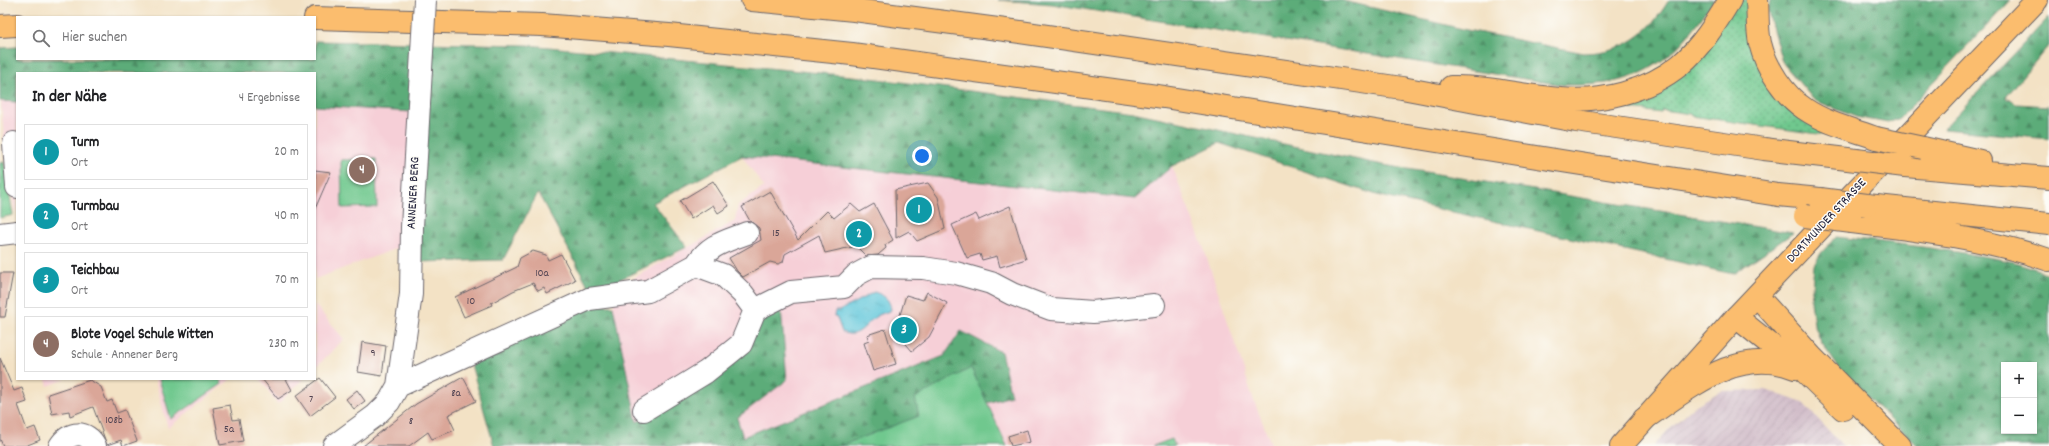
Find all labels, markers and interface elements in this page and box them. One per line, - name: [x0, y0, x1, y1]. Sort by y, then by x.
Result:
- search box: [16, 16, 316, 60]
- icon: search: [30, 27, 52, 49]
- text: Hier suchen: [62, 27, 127, 49]
- text: In der Nähe: [32, 86, 107, 110]
- text: 4 Ergebnisse: [239, 89, 300, 108]
- text: Turm: [71, 132, 99, 154]
- text: 1: [45, 143, 47, 162]
- text: 20 m: [274, 143, 299, 162]
- your location: [912, 146, 932, 166]
- text: Ort: [71, 154, 88, 173]
- pin: 4: [349, 155, 375, 185]
- street label: ANNENER BERG: [403, 156, 425, 230]
- street label: DORTMUNDER STRASSE: [1783, 174, 1871, 268]
- pin: 1: [906, 195, 932, 225]
- text: Turmbau: [71, 196, 119, 218]
- text: 2: [43, 207, 49, 226]
- text: 40 m: [275, 207, 299, 226]
- text: Ort: [71, 218, 88, 237]
- pin: 2: [846, 219, 872, 249]
- house number: 15: [772, 226, 780, 242]
- text: Teichbau: [71, 260, 119, 282]
- house number: 10a: [535, 266, 550, 282]
- text: 3: [43, 271, 49, 290]
- text: 70 m: [275, 271, 299, 290]
- text: Ort: [71, 282, 88, 301]
- house number: 10: [467, 294, 475, 310]
- pin: 3: [891, 315, 917, 345]
- text: Blote Vogel Schule Witten: [71, 324, 214, 346]
- text: 4: [43, 335, 49, 354]
- text: 230 m: [269, 335, 299, 354]
- text: Schule · Annener Berg: [71, 346, 178, 365]
- house number: 9: [370, 346, 376, 362]
- map controls: [2001, 362, 2037, 434]
- button: +: [2001, 362, 2037, 398]
- house number: 8a: [451, 386, 462, 402]
- house number: 7: [309, 392, 313, 408]
- button: −: [2001, 398, 2037, 434]
- house number: 108b: [105, 413, 123, 429]
- house number: 8: [409, 414, 413, 430]
- house number: 5a: [224, 422, 235, 438]

